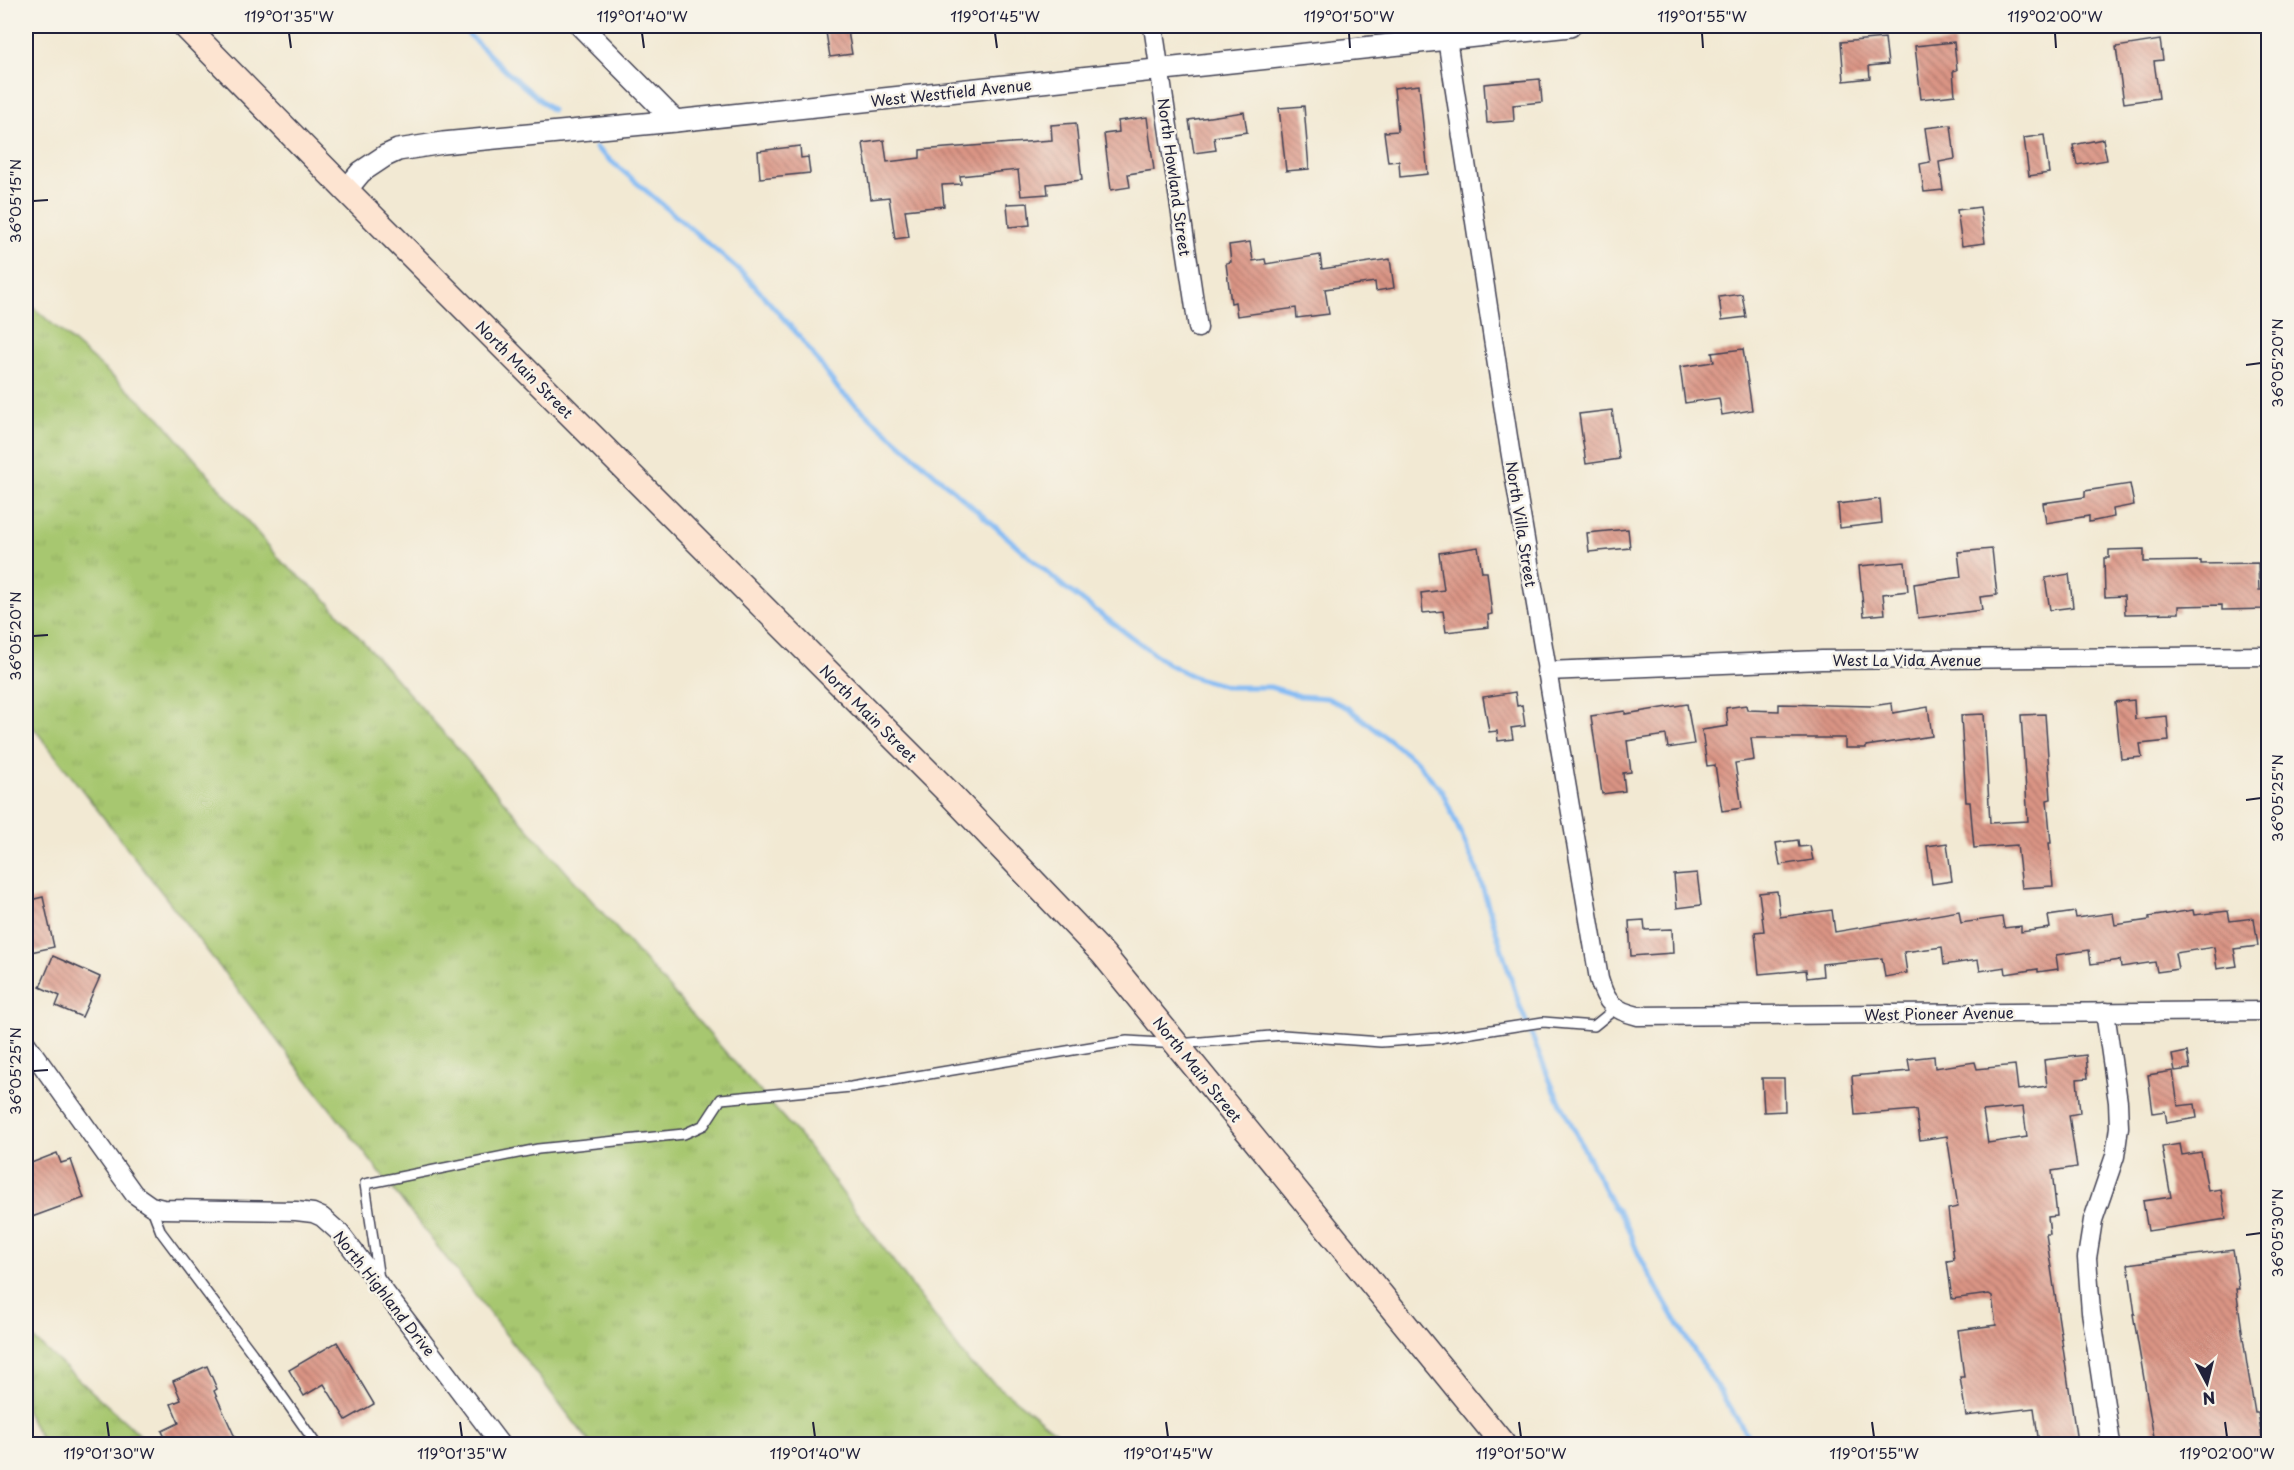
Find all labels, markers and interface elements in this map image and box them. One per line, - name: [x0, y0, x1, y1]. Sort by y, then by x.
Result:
- text: 119°01'35"W: [244, 4, 335, 27]
- text: 119°01'40"W: [596, 4, 688, 27]
- text: 119°01'45"W: [950, 4, 1040, 27]
- text: 119°01'50"W: [1304, 4, 1395, 27]
- text: 119°01'55"W: [1657, 4, 1747, 27]
- text: 119°02'00"W: [2007, 4, 2103, 27]
- street label: West Westfield Avenue: [869, 72, 1033, 112]
- street label: North Howland Street: [1153, 97, 1197, 257]
- text: 36°05'15"N: [3, 159, 26, 243]
- street label: North Main Street: [471, 315, 579, 423]
- text: 36°05'20"N: [2265, 318, 2288, 408]
- street label: North Villa Street: [1501, 459, 1543, 589]
- text: 36°05'20"N: [3, 591, 26, 681]
- street label: West La Vida Avenue: [1833, 648, 1981, 671]
- street label: North Main Street: [815, 659, 923, 767]
- text: 36°05'25"N: [2265, 754, 2288, 842]
- street label: West Pioneer Avenue: [1864, 1000, 2014, 1026]
- street label: North Main Street: [1148, 1011, 1248, 1127]
- text: 36°05'25"N: [3, 1027, 26, 1115]
- text: 36°05'30"N: [2265, 1189, 2288, 1277]
- street label: North Highland Drive: [329, 1225, 441, 1361]
- north arrow: [2177, 1353, 2237, 1413]
- text: N: [2201, 1386, 2217, 1412]
- text: 119°01'30"W: [63, 1441, 155, 1464]
- text: 119°01'35"W: [417, 1441, 508, 1464]
- text: 119°01'40"W: [769, 1441, 861, 1464]
- text: 119°01'45"W: [1123, 1441, 1213, 1464]
- text: 119°01'50"W: [1476, 1441, 1567, 1464]
- text: 119°01'55"W: [1829, 1441, 1919, 1464]
- text: 119°02'00"W: [2179, 1441, 2275, 1464]

